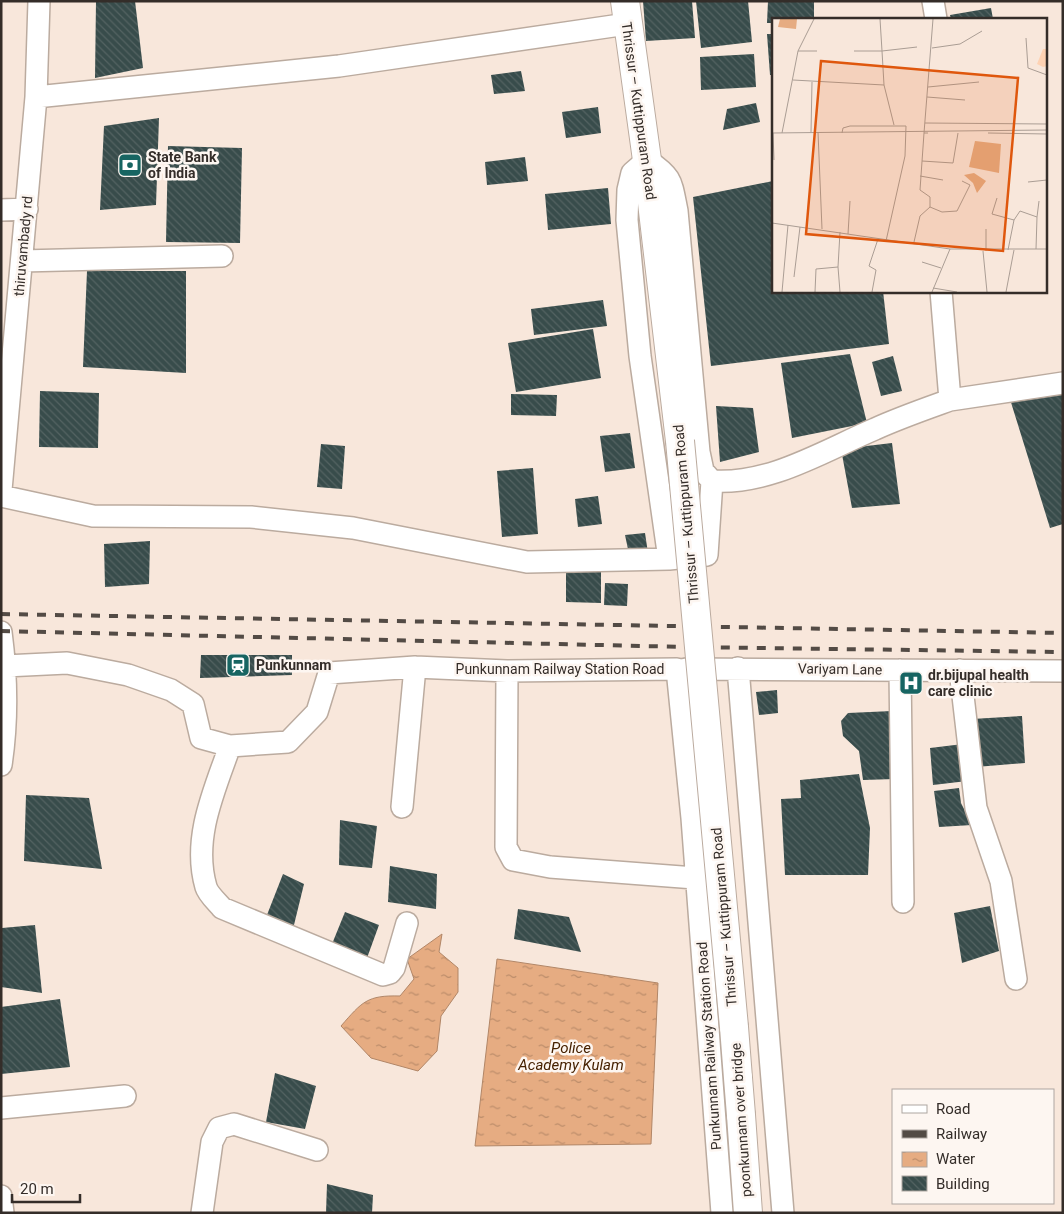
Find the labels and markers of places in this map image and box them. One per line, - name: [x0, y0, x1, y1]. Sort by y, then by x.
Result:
- place label: State Bank of India: [148, 149, 217, 181]
- bank icon: State Bank of India: [117, 152, 143, 178]
- station icon: Punkunnam: [225, 652, 251, 678]
- place label: Punkunnam: [256, 657, 331, 673]
- place label: dr.bijupal health care clinic: [928, 667, 1029, 699]
- hospital icon: dr.bijupal health care clinic: [898, 670, 924, 696]

